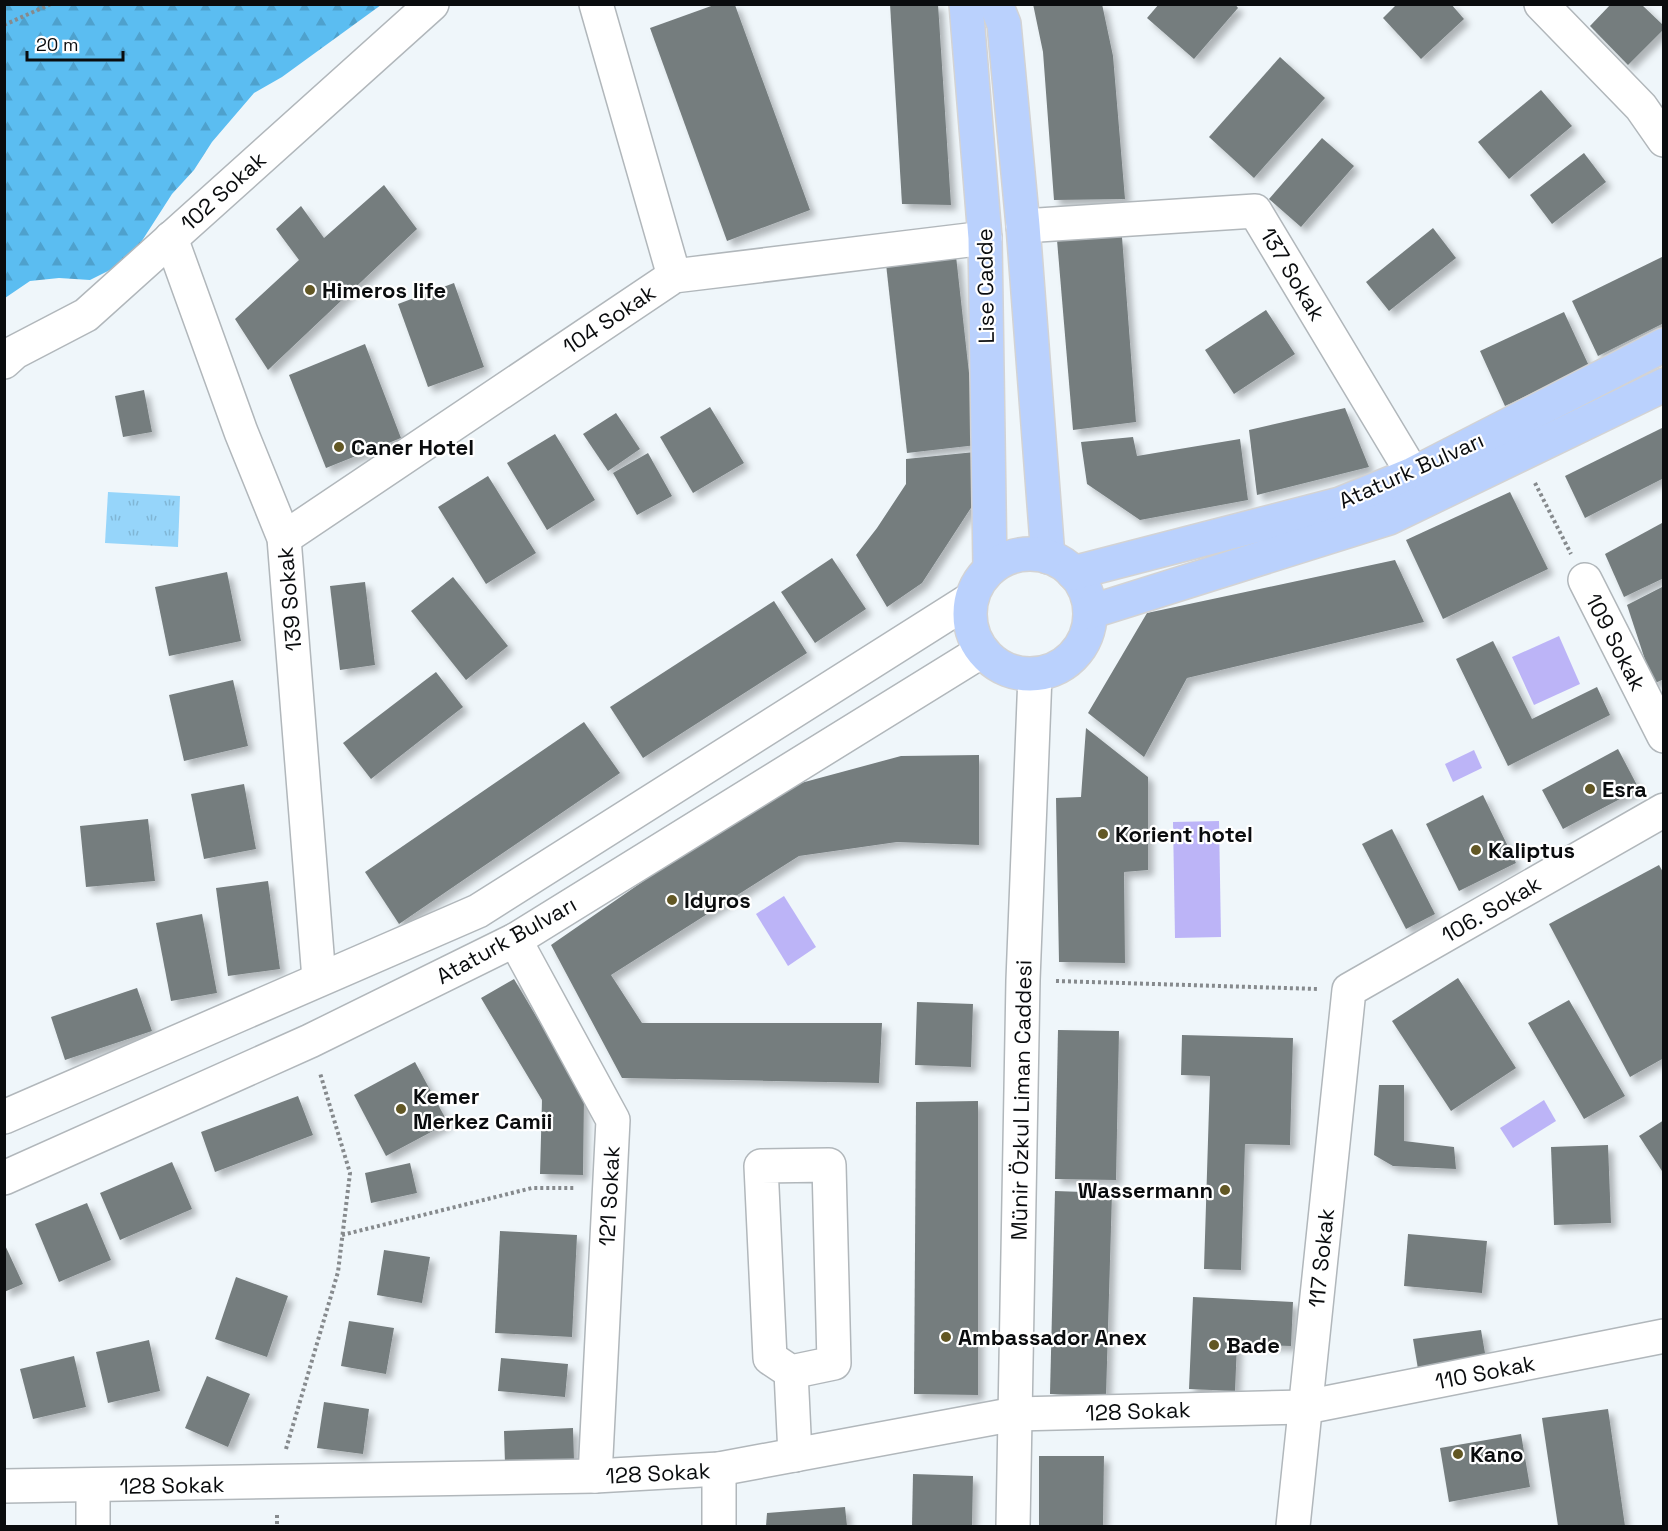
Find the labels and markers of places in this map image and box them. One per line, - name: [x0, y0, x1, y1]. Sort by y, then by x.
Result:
- place label: Himeros life: [322, 276, 446, 304]
- marker: Himeros life: [303, 283, 317, 297]
- place label: Caner Hotel: [351, 433, 474, 461]
- marker: Caner Hotel: [332, 440, 346, 454]
- place label: Esra: [1602, 775, 1647, 803]
- marker: Esra: [1583, 782, 1597, 796]
- place label: Korient hotel: [1115, 820, 1253, 848]
- marker: Korient hotel: [1096, 827, 1110, 841]
- place label: Kaliptus: [1488, 836, 1575, 864]
- marker: Kaliptus: [1469, 843, 1483, 857]
- place label: Idyros: [684, 886, 751, 914]
- marker: Idyros: [665, 893, 679, 907]
- place label: Kemer Merkez Camii: [413, 1082, 552, 1135]
- marker: Kemer Merkez Camii: [394, 1102, 408, 1116]
- place label: Wassermann: [1078, 1176, 1213, 1204]
- marker: Wassermann: [1218, 1183, 1232, 1197]
- place label: Ambassador Anex: [958, 1323, 1147, 1351]
- marker: Ambassador Anex: [939, 1330, 953, 1344]
- place label: Bade: [1226, 1331, 1280, 1359]
- marker: Bade: [1207, 1338, 1221, 1352]
- place label: Kano: [1470, 1440, 1524, 1468]
- marker: Kano: [1451, 1447, 1465, 1461]

